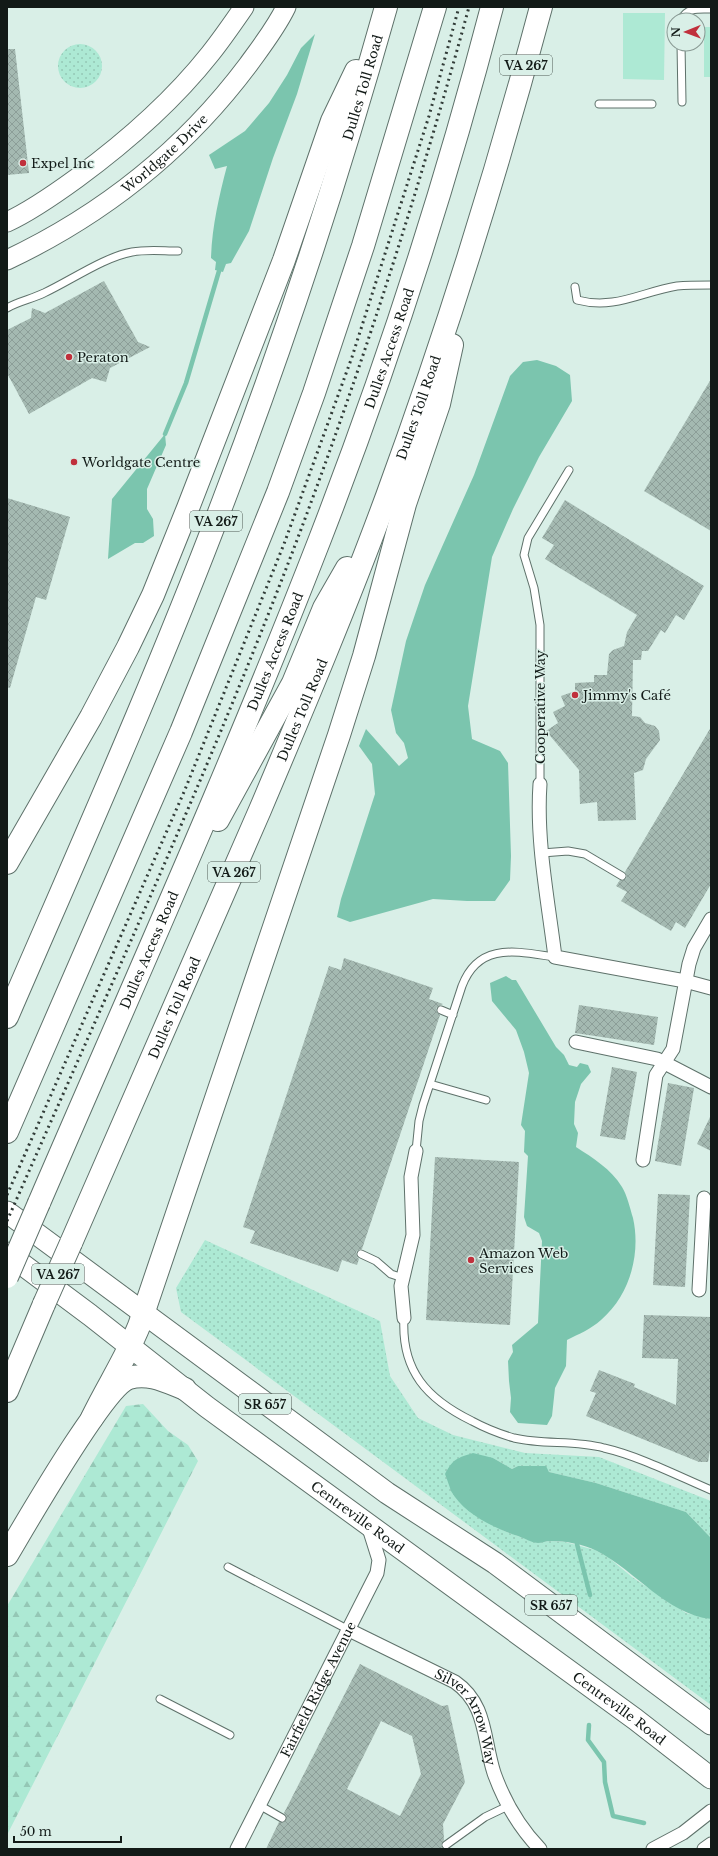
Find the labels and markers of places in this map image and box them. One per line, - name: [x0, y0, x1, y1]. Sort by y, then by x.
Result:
- place label: Expel Inc: [31, 155, 94, 172]
- marker: Expel Inc: [18, 158, 28, 168]
- place label: Peraton: [77, 349, 129, 366]
- marker: Peraton: [64, 352, 74, 362]
- place label: Worldgate Centre: [81, 454, 200, 471]
- marker: Worldgate Centre: [69, 457, 79, 467]
- place label: Jimmy's Café: [581, 687, 671, 704]
- marker: Jimmy's Café: [570, 690, 580, 700]
- place label: Amazon Web Services: [478, 1245, 568, 1277]
- marker: Amazon Web Services: [466, 1255, 476, 1265]

